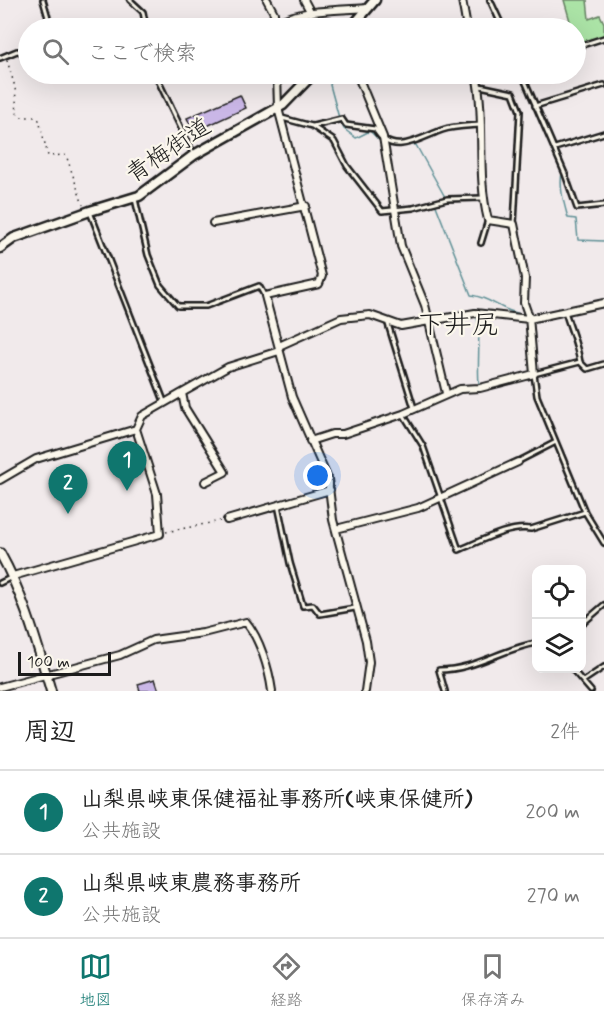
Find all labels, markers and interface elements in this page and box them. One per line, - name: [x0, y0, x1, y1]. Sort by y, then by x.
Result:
- search box: [18, 18, 586, 84]
- icon: search: [39, 35, 72, 68]
- text: ここで検索: [87, 40, 197, 68]
- street label: 青梅街道: [121, 111, 217, 191]
- district label: 下井尻: [418, 308, 499, 343]
- pin: 1: [108, 442, 146, 491]
- your location: [303, 461, 332, 490]
- pin: 2: [48, 464, 88, 514]
- map controls: [532, 565, 586, 673]
- button: locate: [532, 565, 586, 619]
- button: layers: [532, 619, 586, 673]
- scale bar: [18, 649, 111, 676]
- text: 100 m: [27, 652, 70, 673]
- text: 周辺: [24, 716, 76, 750]
- text: 2件: [550, 719, 580, 746]
- text: 山梨県峡東保健福祉事務所(峡東保健所): [81, 786, 472, 814]
- text: 1: [39, 799, 48, 826]
- text: 200 m: [525, 799, 580, 826]
- text: 公共施設: [81, 818, 161, 845]
- text: 山梨県峡東農務事務所: [81, 870, 301, 898]
- text: 2: [39, 883, 48, 910]
- text: 270 m: [527, 883, 580, 910]
- text: 公共施設: [81, 902, 161, 929]
- tab: 地図: [79, 950, 112, 1011]
- tab: 経路: [270, 950, 303, 1011]
- tab: 保存済み: [461, 950, 525, 1011]

